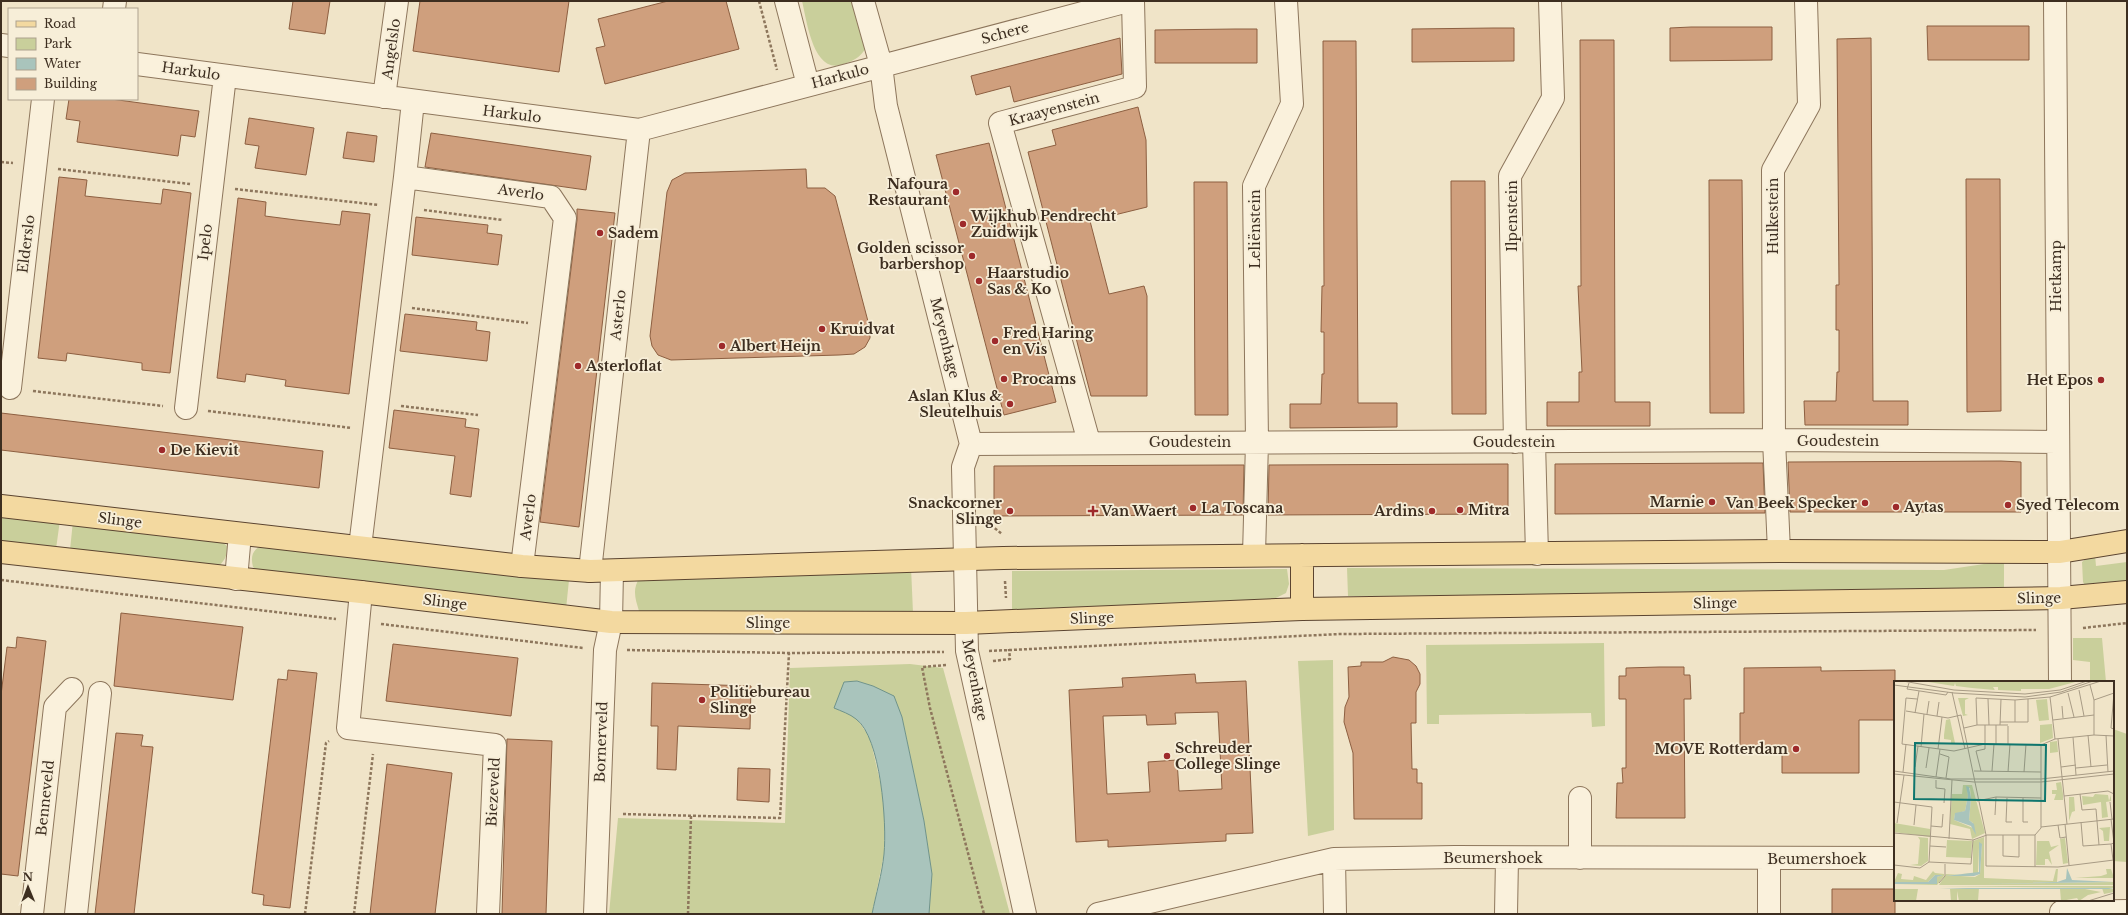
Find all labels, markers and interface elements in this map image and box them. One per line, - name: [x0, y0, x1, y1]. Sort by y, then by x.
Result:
- legend: [8, 8, 138, 100]
- text: Road: [44, 16, 76, 31]
- street label: Angelslo: [378, 17, 404, 82]
- street label: Schere: [979, 18, 1031, 48]
- text: Park: [44, 36, 72, 51]
- text: Water: [43, 56, 81, 71]
- street label: Harkulo: [160, 58, 222, 84]
- street label: Harkulo: [809, 60, 871, 92]
- text: Building: [44, 76, 98, 91]
- street label: Kraayenstein: [1007, 88, 1102, 130]
- street label: Harkulo: [482, 101, 542, 127]
- place label: Nafoura Restaurant: [868, 175, 949, 209]
- street label: Hulkestein: [1764, 177, 1782, 254]
- street label: Averlo: [496, 180, 545, 204]
- street label: Ilpenstein: [1503, 180, 1521, 252]
- marker: Nafoura Restaurant: [951, 187, 961, 197]
- street label: Leliënstein: [1246, 189, 1264, 269]
- place label: Wijkhub Pendrecht Zuidwijk: [970, 207, 1117, 241]
- street label: Elderslo: [13, 214, 39, 274]
- marker: Wijkhub Pendrecht Zuidwijk: [958, 219, 968, 229]
- street label: Ipelo: [194, 223, 216, 261]
- place label: Sadem: [608, 224, 659, 242]
- marker: Sadem: [595, 228, 605, 238]
- place label: Golden scissor barbershop: [857, 239, 964, 273]
- street label: Hietkamp: [2047, 240, 2065, 312]
- marker: Golden scissor barbershop: [967, 251, 977, 261]
- place label: Haarstudio Sas & Ko: [987, 264, 1069, 298]
- marker: Haarstudio Sas & Ko: [974, 276, 984, 286]
- street label: Asterlo: [606, 289, 630, 342]
- street label: Meyenhage: [926, 296, 964, 380]
- place label: Kruidvat: [830, 320, 896, 338]
- marker: Kruidvat: [817, 324, 827, 334]
- place label: Fred Haring en Vis: [1003, 324, 1094, 358]
- marker: Fred Haring en Vis: [990, 336, 1000, 346]
- place label: Albert Heijn: [729, 337, 821, 355]
- marker: Albert Heijn: [717, 341, 727, 351]
- place label: Asterloflat: [585, 357, 663, 375]
- marker: Asterloflat: [573, 361, 583, 371]
- place label: Procams: [1012, 370, 1077, 388]
- place label: Het Epos: [2027, 371, 2093, 389]
- marker: Procams: [999, 374, 1009, 384]
- marker: Het Epos: [2096, 375, 2106, 385]
- place label: Aslan Klus & Sleutelhuis: [907, 387, 1003, 421]
- marker: Aslan Klus & Sleutelhuis: [1005, 399, 1015, 409]
- street label: Goudestein: [1797, 432, 1879, 450]
- street label: Goudestein: [1149, 433, 1231, 451]
- street label: Goudestein: [1473, 433, 1555, 451]
- place label: De Kievit: [170, 441, 239, 459]
- marker: De Kievit: [157, 445, 167, 455]
- street label: Averlo: [516, 493, 540, 542]
- place label: Marnie: [1650, 493, 1704, 511]
- place label: Snackcorner Slinge: [908, 494, 1002, 528]
- place label: Van Beek Specker: [1725, 494, 1857, 512]
- place label: Syed Telecom: [2016, 496, 2120, 514]
- marker: Marnie: [1707, 497, 1717, 507]
- marker: Van Beek Specker: [1860, 498, 1870, 508]
- place label: Aytas: [1903, 498, 1944, 516]
- place label: La Toscana: [1201, 499, 1283, 517]
- marker: Syed Telecom: [2003, 500, 2013, 510]
- place label: Mitra: [1468, 501, 1509, 519]
- place label: Van Waert: [1100, 502, 1178, 520]
- place label: Ardins: [1373, 502, 1424, 520]
- marker: Aytas: [1891, 502, 1901, 512]
- marker: La Toscana: [1188, 503, 1198, 513]
- marker: Mitra: [1455, 505, 1465, 515]
- marker: Snackcorner Slinge: [1005, 506, 1015, 516]
- marker: Van Waert: [1088, 506, 1098, 516]
- marker: Ardins: [1427, 506, 1437, 516]
- street label: Slinge: [97, 508, 143, 532]
- street label: Slinge: [2017, 589, 2061, 607]
- street label: Slinge: [422, 590, 468, 614]
- street label: Slinge: [1693, 594, 1737, 612]
- street label: Slinge: [1070, 608, 1114, 628]
- street label: Slinge: [746, 614, 790, 632]
- street label: Meyenhage: [958, 638, 992, 722]
- inset map: [1894, 681, 2114, 901]
- place label: Politiebureau Slinge: [710, 683, 810, 717]
- marker: Politiebureau Slinge: [697, 695, 707, 705]
- street label: Bornerveld: [591, 701, 611, 783]
- place label: Schreuder College Slinge: [1175, 739, 1280, 773]
- place label: MOVE Rotterdam: [1654, 740, 1789, 758]
- marker: MOVE Rotterdam: [1791, 744, 1801, 754]
- marker: Schreuder College Slinge: [1162, 751, 1172, 761]
- street label: Biezeveld: [482, 756, 504, 827]
- street label: Benneveld: [32, 759, 58, 837]
- street label: Beumershoek: [1443, 849, 1543, 867]
- street label: Beumershoek: [1767, 850, 1867, 868]
- north arrow: [8, 867, 48, 907]
- text: N: [23, 870, 34, 884]

